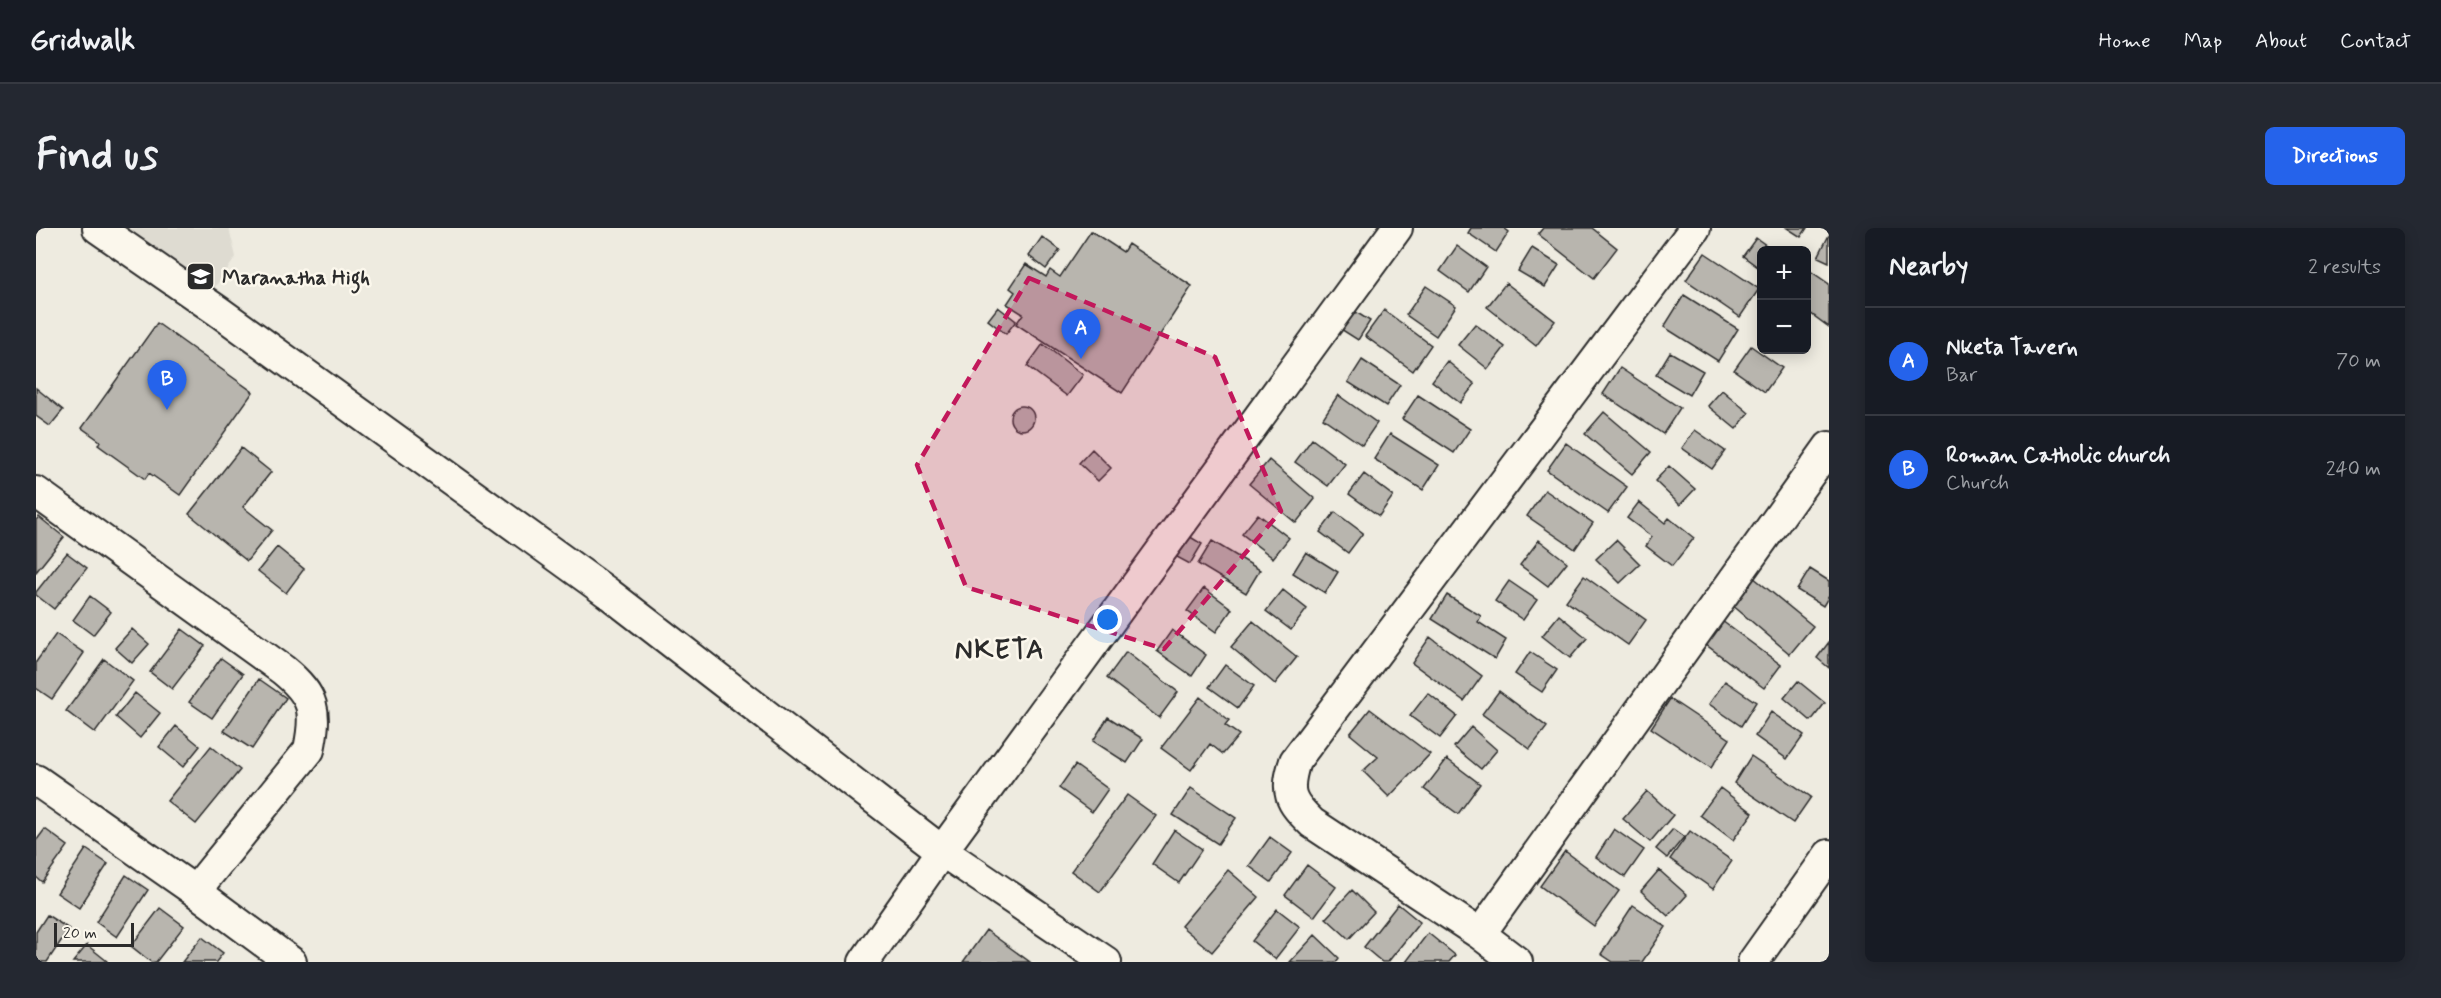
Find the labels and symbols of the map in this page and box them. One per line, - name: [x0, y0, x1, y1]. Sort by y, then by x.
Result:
- school or university icon: Maranatha High: [185, 261, 217, 293]
- place label: Maranatha High: [222, 264, 370, 294]
- pin: A: [1062, 310, 1100, 359]
- pin: B: [148, 360, 186, 410]
- your location: [1093, 605, 1122, 634]
- district label: NKETA: [955, 633, 1045, 668]
- scale bar: [54, 920, 134, 948]

